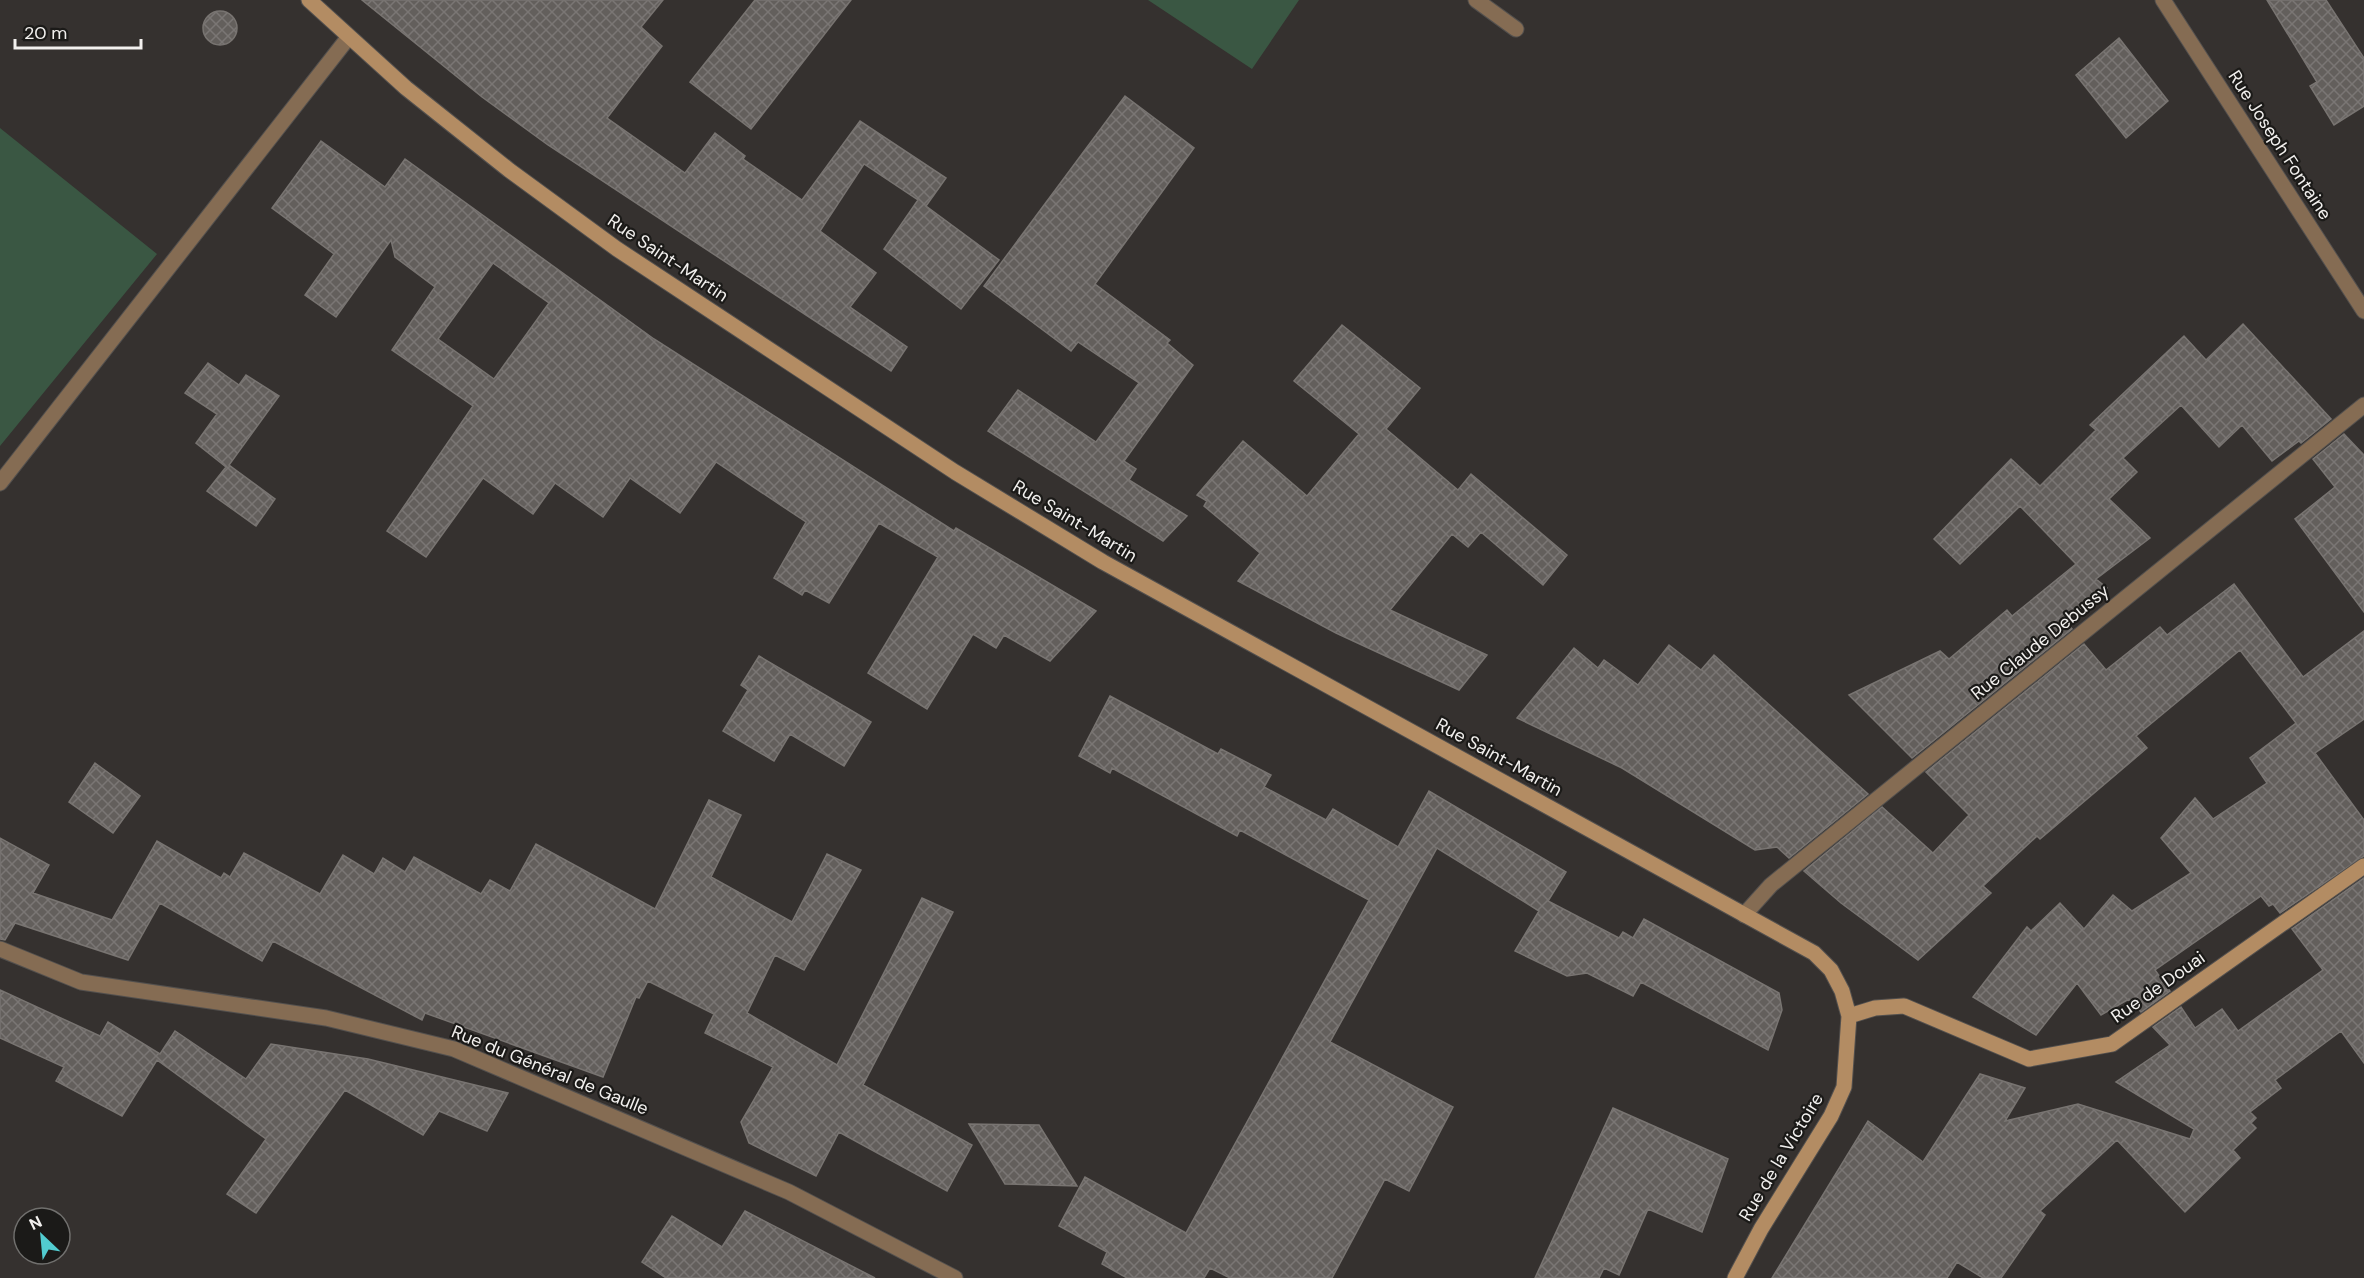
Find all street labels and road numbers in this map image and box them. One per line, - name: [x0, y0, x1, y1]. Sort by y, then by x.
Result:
- street label: Rue Joseph Fontaine: [2223, 66, 2337, 224]
- street label: Rue Saint-Martin: [603, 209, 733, 307]
- street label: Rue Saint-Martin: [1008, 474, 1142, 568]
- street label: Rue Claude Debussy: [1966, 579, 2114, 705]
- street label: Rue Saint-Martin: [1432, 712, 1566, 802]
- street label: Rue de Douai: [2106, 946, 2210, 1028]
- street label: Rue du Général de Gaulle: [448, 1019, 652, 1121]
- street label: Rue de la Victoire: [1733, 1088, 1829, 1226]

